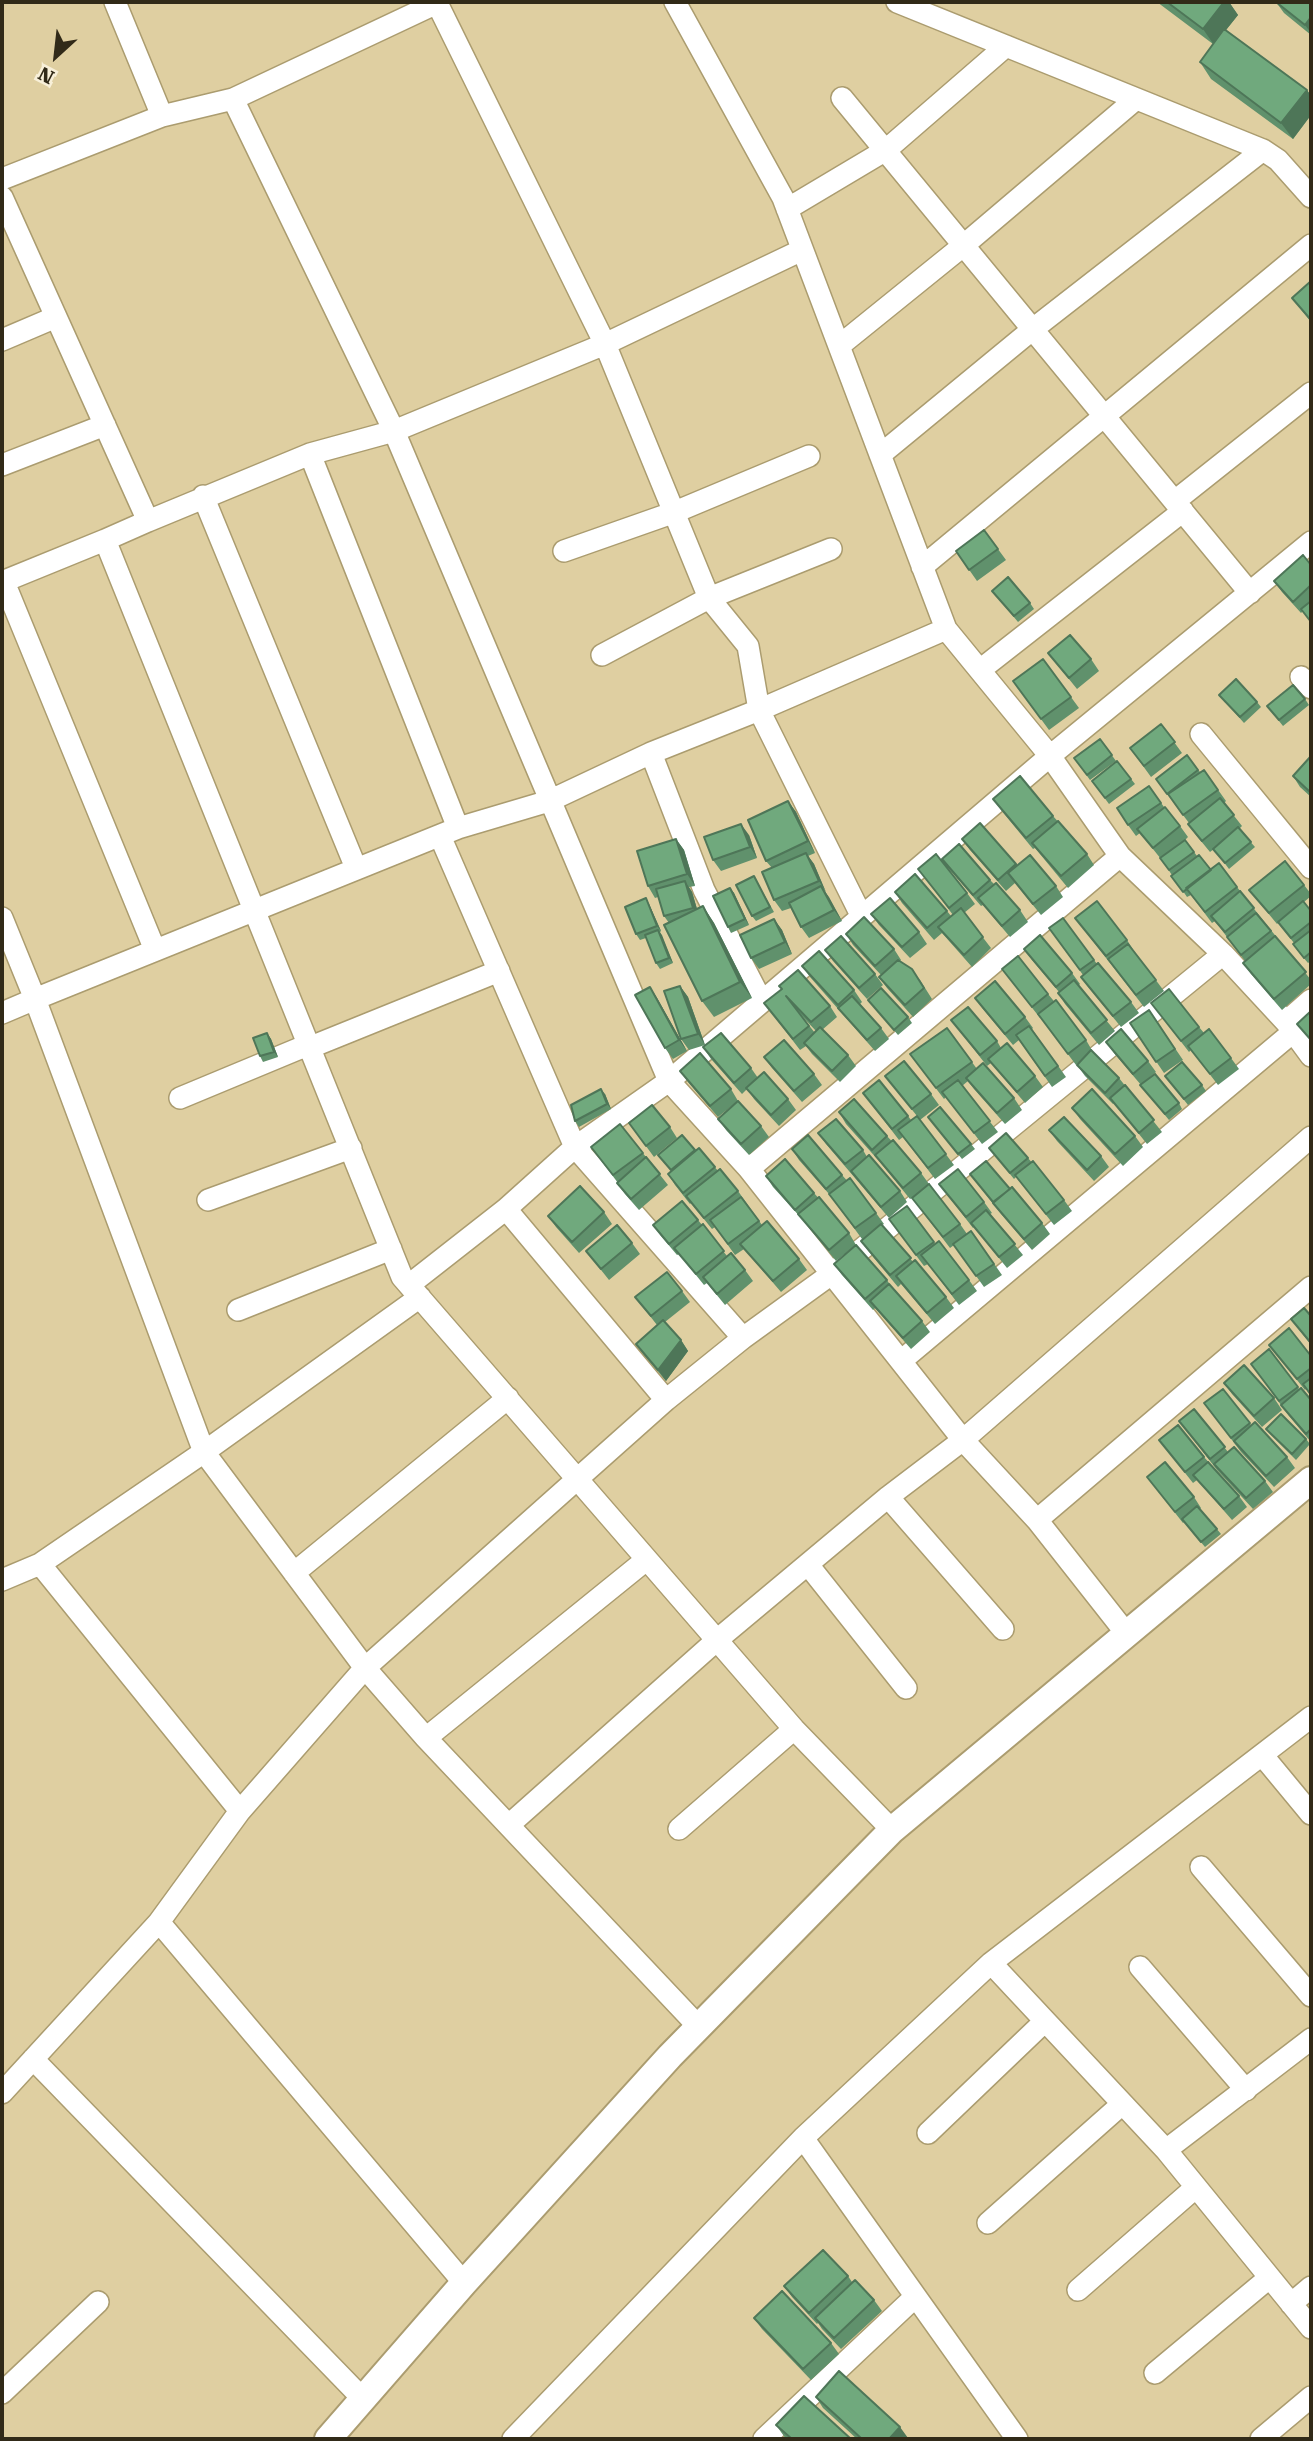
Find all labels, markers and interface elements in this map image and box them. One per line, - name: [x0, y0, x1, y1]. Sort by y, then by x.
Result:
- north arrow: [21, 21, 91, 91]
- text: N: [35, 62, 58, 89]

